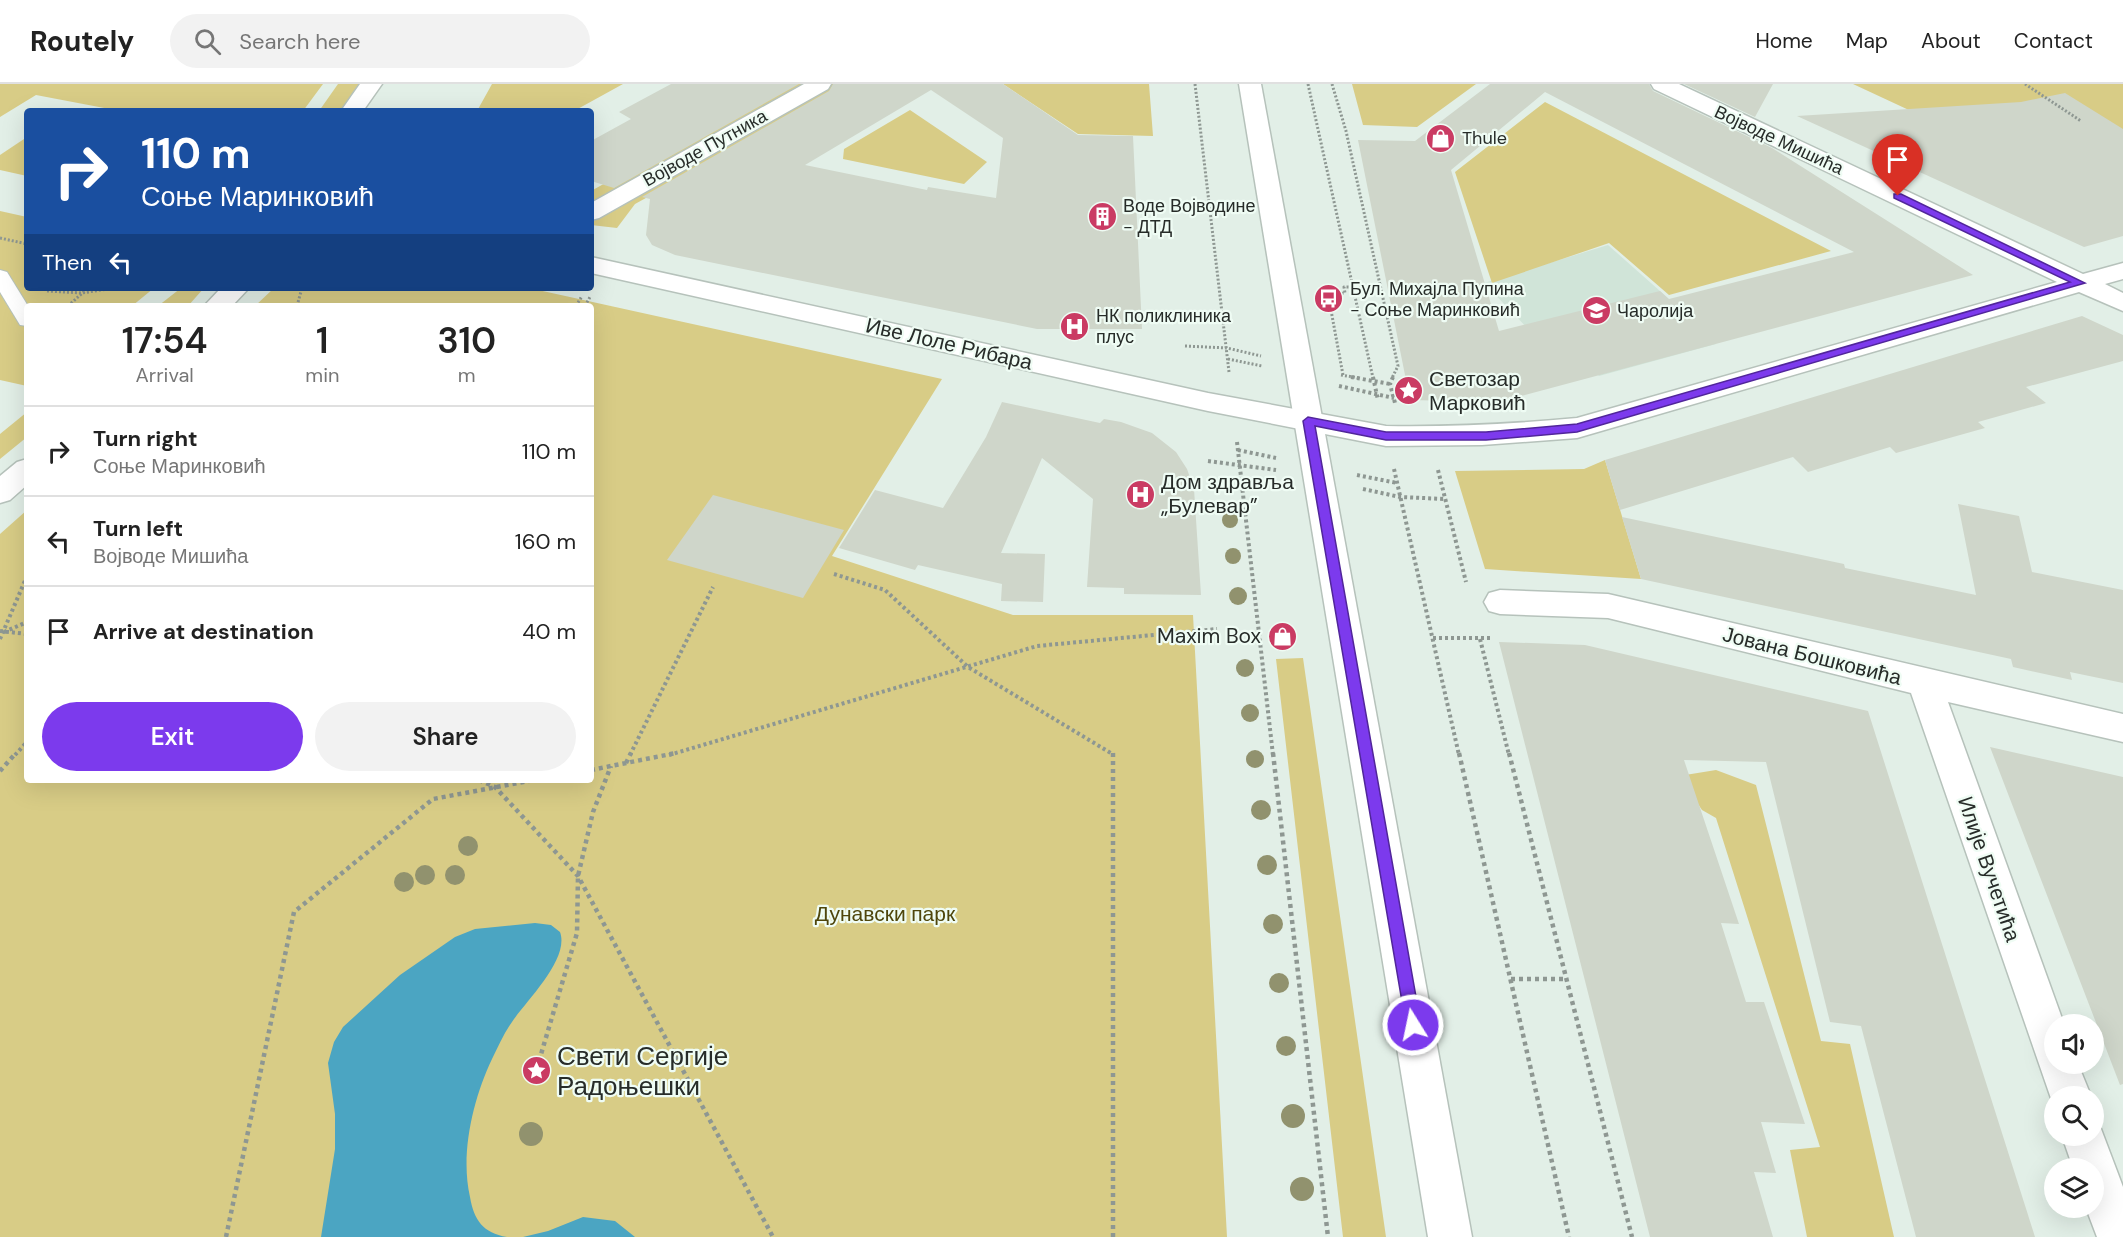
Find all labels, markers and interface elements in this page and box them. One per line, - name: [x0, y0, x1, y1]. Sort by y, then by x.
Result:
- search box: [170, 14, 590, 68]
- text: Routely: [30, 23, 134, 60]
- icon: search: [191, 25, 224, 58]
- text: Search here: [239, 27, 361, 56]
- text: Home: [1755, 27, 1813, 55]
- text: Map: [1846, 27, 1888, 55]
- text: About: [1921, 27, 1981, 55]
- text: Contact: [2014, 27, 2093, 55]
- street label: Војводе Мишића: [1711, 100, 1848, 181]
- street label: Војводе Путника: [638, 103, 772, 192]
- shop icon: Thule: [1425, 122, 1457, 154]
- text: 110 m: [141, 126, 251, 181]
- place label: Thule: [1462, 126, 1507, 150]
- icon: right: [42, 132, 120, 210]
- pin: [1872, 134, 1923, 196]
- icon: arrive: [1881, 143, 1914, 176]
- text: Соње Маринковић: [141, 179, 374, 214]
- place label: Воде Војводине - ДТД: [1123, 194, 1255, 239]
- building icon: Воде Војводине - ДТД: [1086, 200, 1118, 232]
- icon: left: [104, 246, 137, 279]
- text: Then: [42, 248, 92, 277]
- place label: Бул. Михајла Пупина - Соње Маринковић: [1350, 277, 1525, 322]
- bus stop icon: Бул. Михајла Пупина - Соње Маринковић: [1313, 283, 1345, 315]
- school or university icon: Чаролија: [1580, 295, 1612, 327]
- place label: Чаролија: [1617, 299, 1694, 323]
- place label: НК поликлиника плус: [1096, 304, 1232, 349]
- hospital icon: НК поликлиника плус: [1059, 310, 1091, 342]
- street label: Иве Лоле Рибара: [863, 311, 1035, 377]
- text: 17:54: [122, 317, 207, 364]
- text: 1: [316, 317, 329, 364]
- text: 310: [437, 317, 496, 364]
- text: Arrival: [136, 362, 194, 388]
- text: min: [305, 362, 339, 388]
- text: m: [458, 362, 476, 388]
- place label: Светозар Марковић: [1429, 365, 1526, 417]
- place icon: Светозар Марковић: [1392, 375, 1424, 407]
- text: Turn right: [93, 424, 198, 453]
- icon: right: [42, 435, 75, 468]
- text: 110 m: [522, 437, 576, 466]
- text: Соње Маринковић: [93, 453, 266, 479]
- place label: Дом здравља „Булевар”: [1161, 468, 1294, 520]
- hospital icon: Дом здравља „Булевар”: [1124, 478, 1156, 510]
- text: Turn left: [93, 514, 183, 543]
- icon: left: [42, 525, 75, 558]
- text: 160 m: [515, 527, 576, 556]
- text: Војводе Мишића: [93, 543, 248, 569]
- icon: arrive: [42, 615, 75, 648]
- text: Arrive at destination: [93, 617, 314, 646]
- text: 40 m: [522, 617, 576, 646]
- shop icon: Maxim Box: [1266, 620, 1298, 652]
- street label: Јована Бошковића: [1720, 620, 1905, 692]
- place label: Maxim Box: [1157, 622, 1261, 650]
- button: Exit: [42, 702, 303, 771]
- button: Share: [315, 702, 576, 771]
- street label: Илије Вучетића: [1951, 793, 2027, 946]
- park label: Дунавски парк: [815, 900, 956, 928]
- position arrow: [1381, 993, 1445, 1057]
- map controls: [2044, 1014, 2104, 1218]
- button: sound: [2044, 1014, 2104, 1074]
- place label: Свети Сергије Радоњешки: [557, 1039, 728, 1103]
- place icon: Свети Сергије Радоњешки: [520, 1055, 552, 1087]
- button: search: [2044, 1086, 2104, 1146]
- button: layers: [2044, 1158, 2104, 1218]

